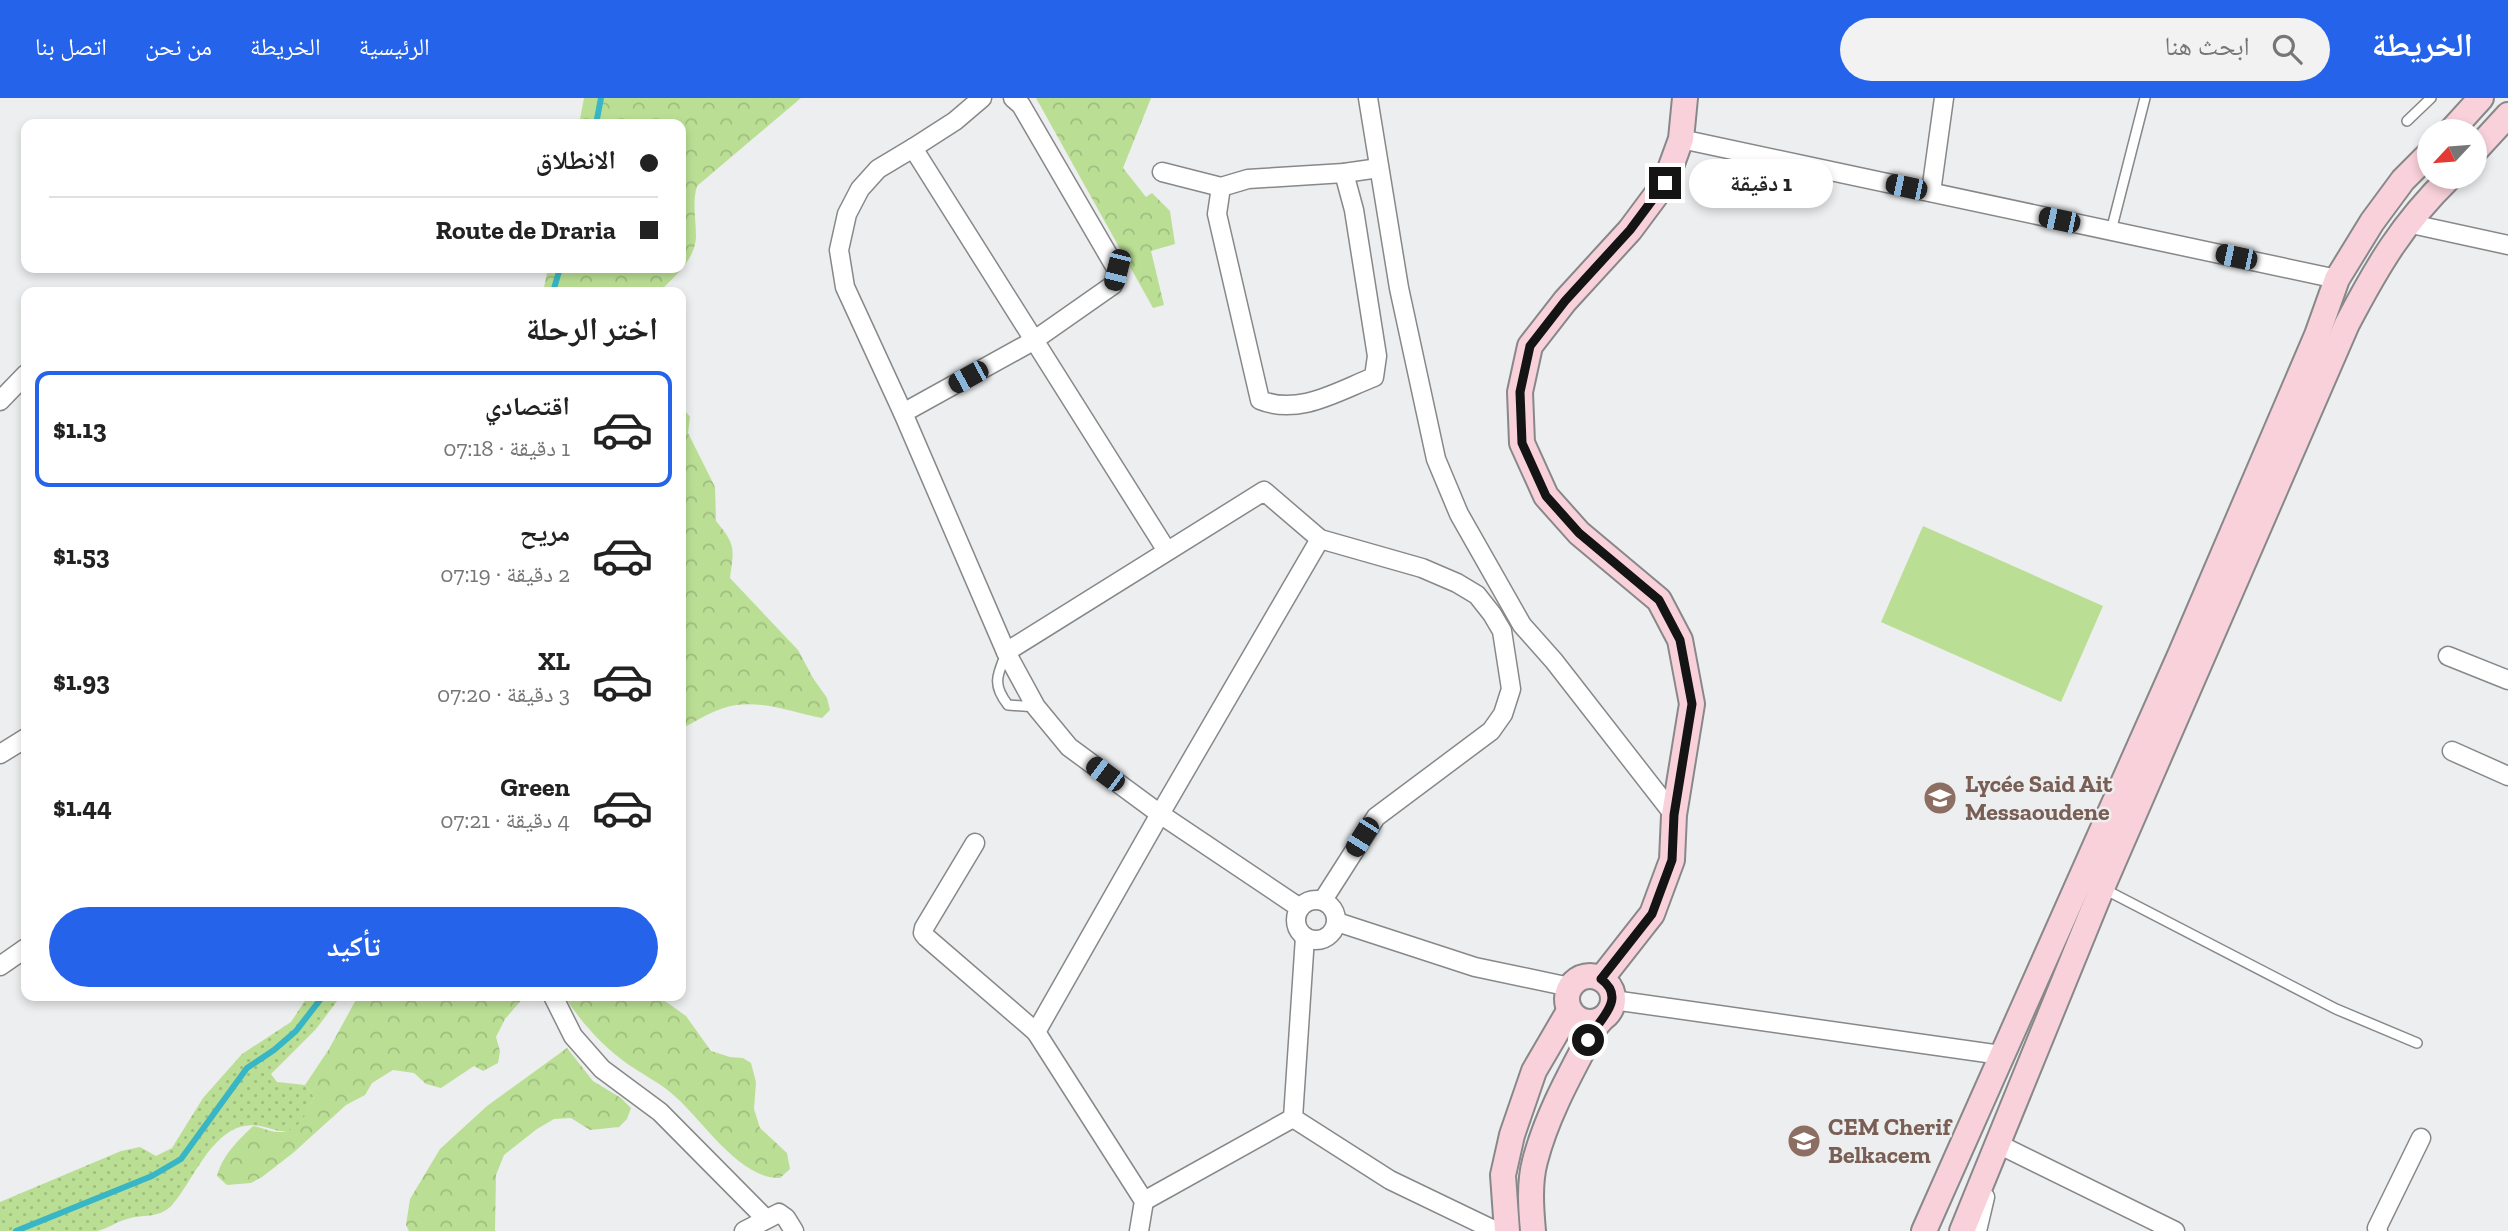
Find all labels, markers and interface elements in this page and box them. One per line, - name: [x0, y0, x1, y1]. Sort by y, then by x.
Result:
- search box: [1840, 18, 2330, 81]
- text: الخريطة: [2372, 25, 2473, 64]
- text: ابحث هنا: [2165, 30, 2250, 62]
- icon: search: [2268, 30, 2306, 68]
- text: اتصل بنا: [35, 32, 107, 61]
- text: من نحن: [145, 32, 212, 61]
- text: الخريطة: [250, 32, 321, 61]
- text: الرئيسية: [359, 32, 430, 61]
- north arrow: [2417, 119, 2487, 189]
- map controls: [2417, 119, 2487, 189]
- text: الانطلاق: [536, 144, 616, 176]
- callout: 1 دقيقة: [1690, 158, 1833, 208]
- route end: [1649, 167, 1681, 199]
- text: 1 دقيقة: [1730, 169, 1792, 197]
- car: [1884, 172, 1929, 202]
- car: [2037, 205, 2082, 235]
- text: Route de Draria: [436, 214, 616, 246]
- car: [2214, 242, 2259, 272]
- car: [1102, 247, 1133, 293]
- text: اختر الرحلة: [526, 310, 658, 348]
- car: [945, 358, 992, 396]
- text: اقتصادي: [485, 390, 570, 422]
- icon: car: [591, 398, 654, 461]
- text: $1.13: [53, 413, 107, 445]
- text: 1 دقيقة · 07:18: [443, 434, 570, 462]
- text: مريح: [520, 516, 570, 548]
- icon: car: [591, 524, 654, 587]
- text: $1.53: [53, 539, 110, 571]
- text: 2 دقيقة · 07:19: [440, 560, 570, 588]
- text: XL: [538, 645, 570, 677]
- icon: car: [591, 650, 654, 713]
- text: $1.93: [53, 665, 110, 697]
- text: 3 دقيقة · 07:20: [437, 680, 570, 708]
- car: [1082, 753, 1129, 795]
- place label: Lycée Said Ait Messaoudene: [1965, 769, 2113, 826]
- text: Green: [500, 771, 570, 803]
- icon: car: [591, 776, 654, 839]
- school or university icon: Lycée Said Ait Messaoudene: [1921, 779, 1959, 817]
- text: $1.44: [53, 791, 112, 823]
- text: 4 دقيقة · 07:21: [440, 806, 570, 834]
- car: [1342, 814, 1383, 860]
- button: تأكيد: [49, 907, 658, 987]
- route start: [1572, 1024, 1604, 1056]
- place label: CEM Cherif Belkacem: [1828, 1112, 1954, 1169]
- school or university icon: CEM Cherif Belkacem: [1785, 1122, 1823, 1160]

